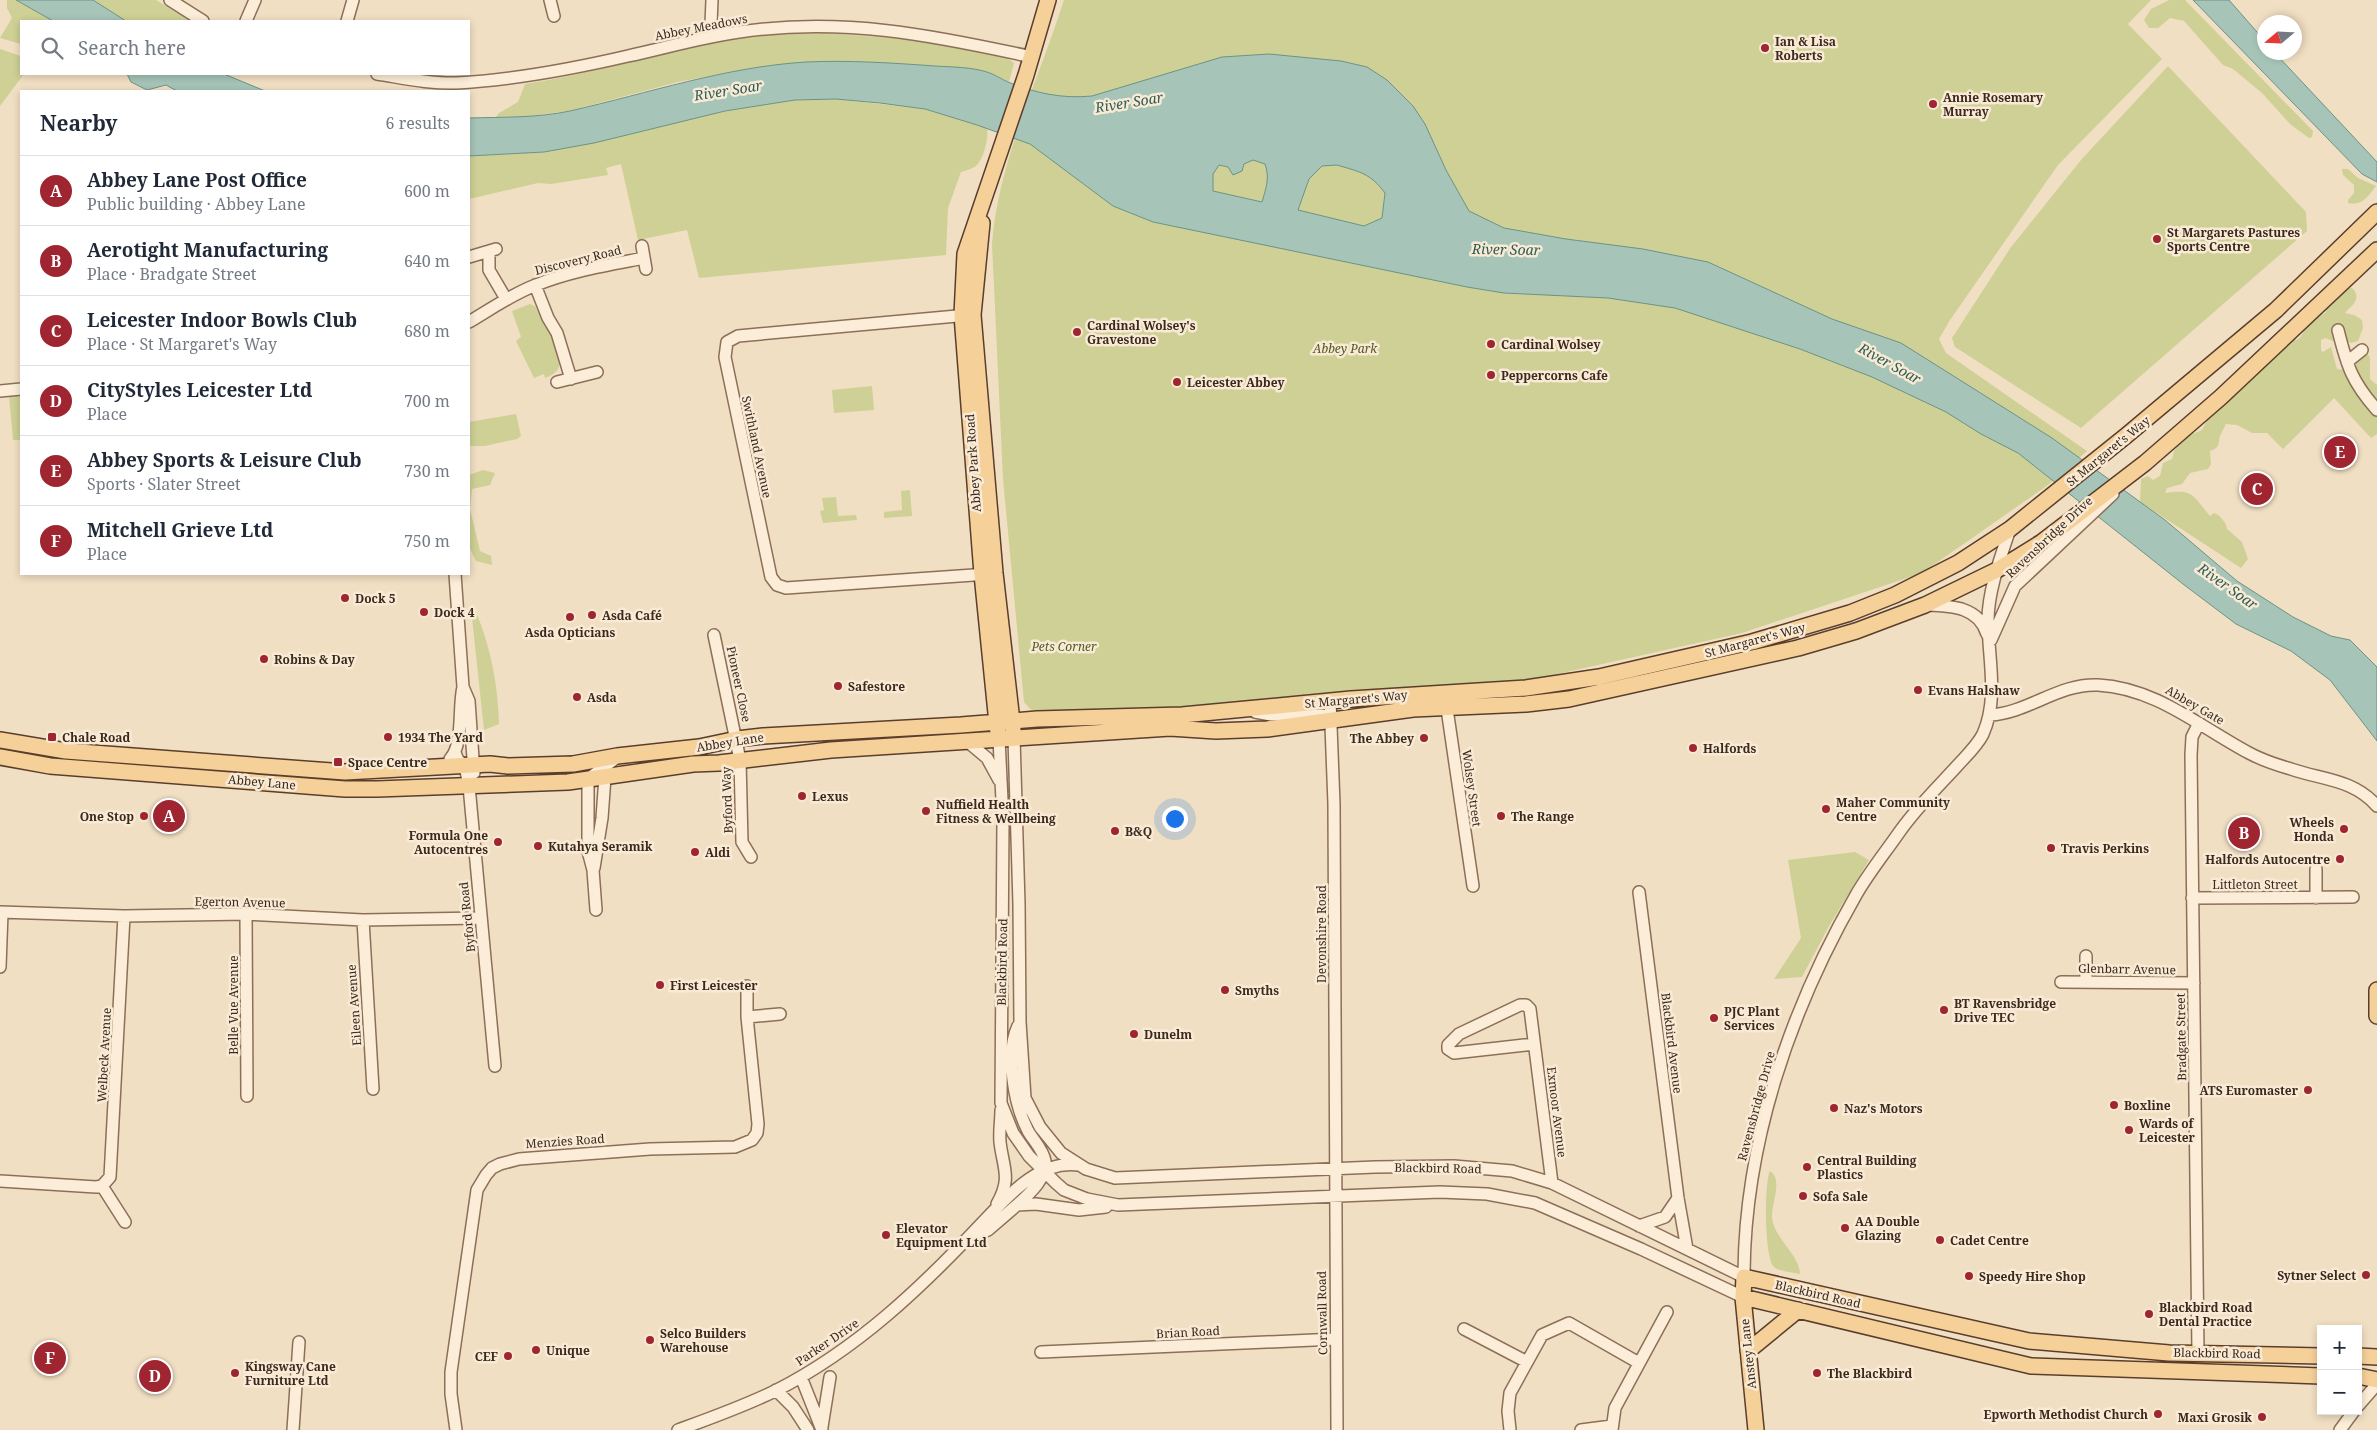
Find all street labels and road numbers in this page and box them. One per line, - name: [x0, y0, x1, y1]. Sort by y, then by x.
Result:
- street label: Abbey Meadows: [653, 10, 749, 44]
- street label: Discovery Road: [533, 241, 624, 279]
- street label: Swithland Avenue: [738, 394, 776, 500]
- street label: St Margaret's Way: [2063, 412, 2154, 490]
- street label: Abbey Park Road: [961, 413, 985, 513]
- street label: Ravensbridge Drive: [2002, 492, 2096, 582]
- street label: St Margaret's Way: [1703, 618, 1807, 662]
- street label: Pioneer Close: [723, 644, 755, 724]
- street label: Abbey Gate: [2162, 681, 2228, 729]
- street label: St Margaret's Way: [1304, 686, 1408, 712]
- street label: Abbey Lane: [695, 728, 765, 756]
- street label: Wolsey Street: [1458, 748, 1486, 828]
- street label: Byford Way: [717, 766, 737, 834]
- street label: Abbey Lane: [227, 771, 297, 793]
- street label: Littleton Street: [2212, 876, 2298, 893]
- street label: Byford Road: [455, 880, 479, 953]
- street label: Devonshire Road: [1313, 885, 1330, 983]
- street label: Egerton Avenue: [194, 893, 286, 911]
- street label: Blackbird Road: [993, 917, 1011, 1006]
- street label: Belle Vue Avenue: [225, 955, 242, 1055]
- street label: Glenbarr Avenue: [2078, 960, 2176, 978]
- street label: Eileen Avenue: [343, 964, 365, 1046]
- street label: Blackbird Avenue: [1657, 992, 1687, 1094]
- street label: Bradgate Street: [2172, 993, 2190, 1081]
- street label: Welbeck Avenue: [93, 1007, 115, 1103]
- street label: Ravensbridge Drive: [1733, 1049, 1779, 1163]
- street label: Exmoor Avenue: [1543, 1066, 1571, 1158]
- street label: Menzies Road: [525, 1130, 606, 1152]
- street label: Blackbird Road: [1394, 1159, 1483, 1177]
- street label: Cornwall Road: [1313, 1270, 1331, 1355]
- street label: Blackbird Road: [1773, 1276, 1863, 1312]
- street label: Parker Drive: [792, 1314, 862, 1370]
- street label: Anstey Lane: [1736, 1318, 1760, 1390]
- street label: Brian Road: [1156, 1322, 1221, 1342]
- street label: Blackbird Road: [2173, 1344, 2262, 1362]

